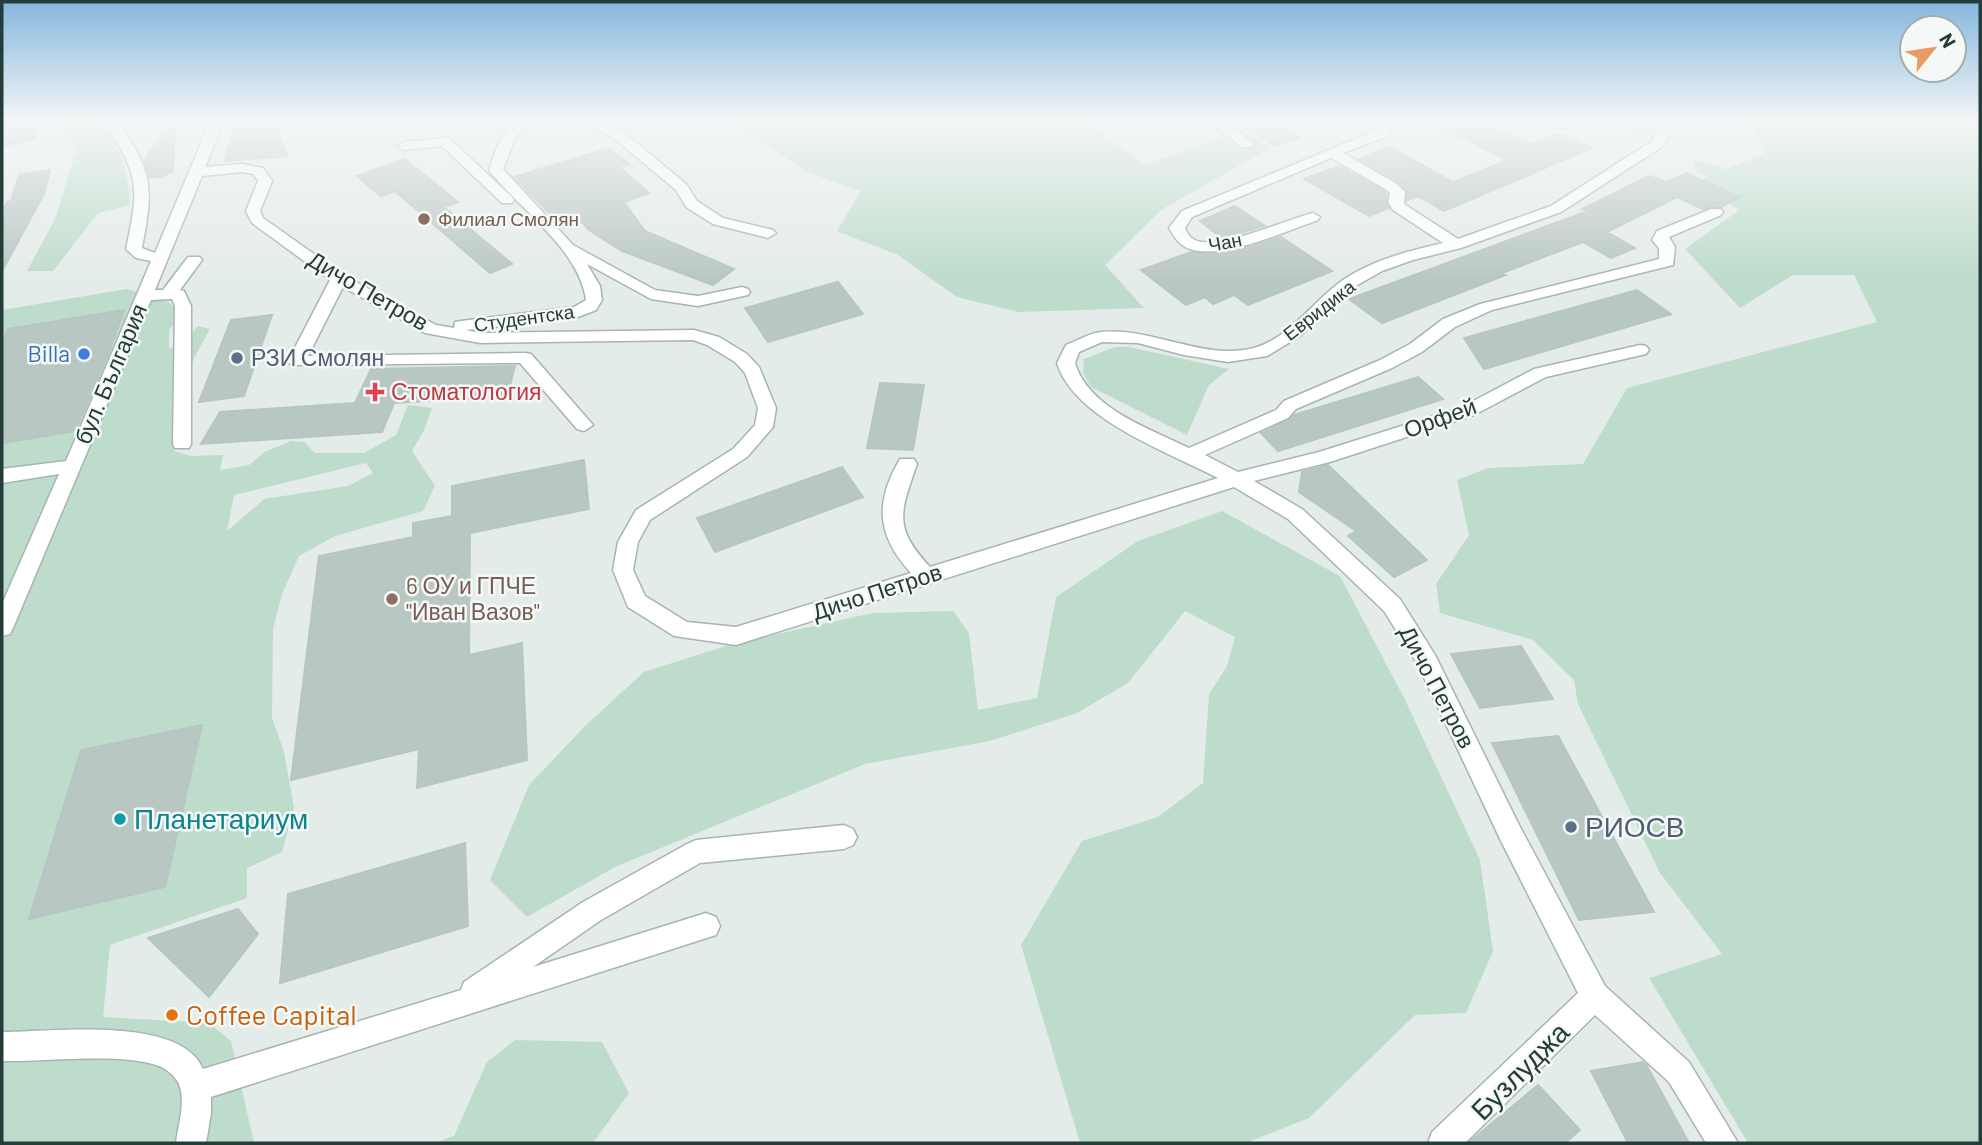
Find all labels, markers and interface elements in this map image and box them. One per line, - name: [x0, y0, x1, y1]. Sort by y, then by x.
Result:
- north arrow: [1898, 14, 1968, 84]
- text: N: [1935, 29, 1961, 51]
- place label: Филиал Смолян: [438, 207, 579, 230]
- marker: Филиал Смолян: [416, 211, 432, 227]
- street label: Чан: [1206, 227, 1244, 256]
- street label: Дичо Петров: [303, 244, 434, 336]
- street label: Евридика: [1278, 274, 1360, 345]
- street label: бул. България: [68, 299, 152, 448]
- street label: Студентска: [472, 299, 576, 336]
- place label: Billa: [27, 339, 70, 367]
- place label: РЗИ Смолян: [251, 343, 384, 371]
- marker: Billa: [76, 346, 92, 362]
- marker: РЗИ Смолян: [229, 350, 245, 366]
- place label: Стоматология: [391, 377, 542, 405]
- marker: Стоматология: [365, 382, 385, 402]
- street label: Орфей: [1400, 391, 1480, 443]
- street label: Дичо Петров: [808, 557, 945, 625]
- place label: 6 ОУ и ГПЧЕ "Иван Вазов": [406, 571, 540, 625]
- marker: 6 ОУ и ГПЧЕ "Иван Вазов": [384, 591, 400, 607]
- street label: Дичо Петров: [1394, 620, 1482, 753]
- place label: Планетариум: [134, 801, 308, 835]
- place label: РИОСВ: [1585, 809, 1684, 843]
- marker: Планетариум: [112, 811, 128, 827]
- marker: РИОСВ: [1563, 819, 1579, 835]
- place label: Coffee Capital: [186, 997, 357, 1031]
- marker: Coffee Capital: [164, 1007, 180, 1023]
- street label: Бузлуджа: [1463, 1014, 1576, 1126]

